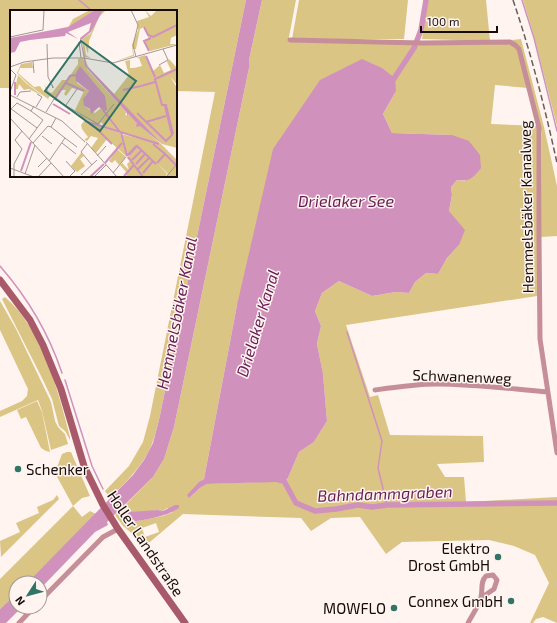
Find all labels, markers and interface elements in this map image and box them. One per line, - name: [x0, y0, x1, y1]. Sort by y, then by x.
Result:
- scale bar: [421, 8, 497, 34]
- inset map: [10, 10, 177, 177]
- text: 100 m: [427, 14, 459, 28]
- street label: Hemmelsbäker Kanalweg: [515, 120, 537, 294]
- water label: Drielaker See: [298, 191, 394, 210]
- water label: Hemmelsbäker Kanal: [152, 235, 200, 391]
- water label: Drielaker Kanal: [232, 267, 282, 379]
- street label: Schwanenweg: [412, 365, 513, 387]
- place label: Schenker: [26, 460, 89, 478]
- marker: Schenker: [13, 464, 23, 474]
- water label: Bahndammgraben: [317, 481, 453, 505]
- street label: Holler Landstraße: [104, 487, 188, 599]
- place label: Elektro Drost GmbH: [408, 539, 490, 574]
- marker: Elektro Drost GmbH: [493, 552, 503, 562]
- north arrow: [8, 575, 48, 615]
- place label: Connex GmbH: [408, 592, 503, 610]
- text: N: [12, 594, 27, 608]
- marker: Connex GmbH: [506, 596, 516, 606]
- place label: MOWFLO: [323, 599, 386, 617]
- marker: MOWFLO: [389, 603, 399, 613]

